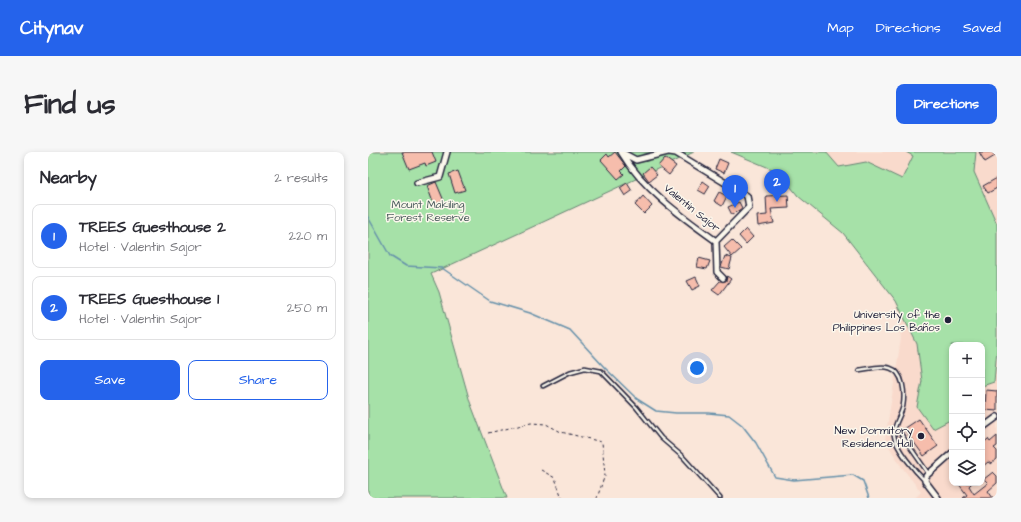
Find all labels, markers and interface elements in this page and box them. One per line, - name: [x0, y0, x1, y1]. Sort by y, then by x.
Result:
- text: Citynav: [20, 15, 83, 42]
- text: Map: [827, 18, 854, 38]
- text: Directions: [876, 18, 941, 38]
- text: Saved: [963, 18, 1001, 38]
- button: Directions: [896, 84, 997, 124]
- text: Find us: [24, 85, 115, 124]
- text: Nearby: [40, 166, 97, 190]
- text: 2 results: [274, 169, 328, 187]
- pin: 2: [764, 169, 790, 202]
- pin: 1: [722, 175, 748, 208]
- street label: Valentin Sajor: [661, 181, 723, 235]
- park label: Mount Makiling Forest Reserve: [386, 197, 470, 225]
- text: TREES Guesthouse 2: [79, 217, 226, 238]
- text: 1: [53, 227, 55, 245]
- text: 220 m: [289, 227, 327, 245]
- text: Hotel · Valentin Sajor: [79, 238, 202, 256]
- text: TREES Guesthouse 1: [79, 289, 219, 310]
- text: 2: [50, 299, 58, 317]
- text: 250 m: [287, 299, 327, 317]
- place label: University of the Philippines Los Baños: [833, 307, 940, 335]
- text: Hotel · Valentin Sajor: [79, 310, 202, 328]
- marker: University of the Philippines Los Baños: [943, 315, 953, 325]
- map controls: [949, 342, 985, 486]
- button: +: [949, 342, 985, 378]
- your location: [687, 358, 707, 378]
- button: Save: [40, 360, 180, 400]
- button: Share: [188, 360, 328, 400]
- button: −: [949, 378, 985, 414]
- button: locate: [949, 414, 985, 450]
- place label: New Dormitory Residence Hall: [834, 423, 913, 451]
- marker: New Dormitory Residence Hall: [916, 431, 926, 441]
- button: layers: [949, 450, 985, 486]

